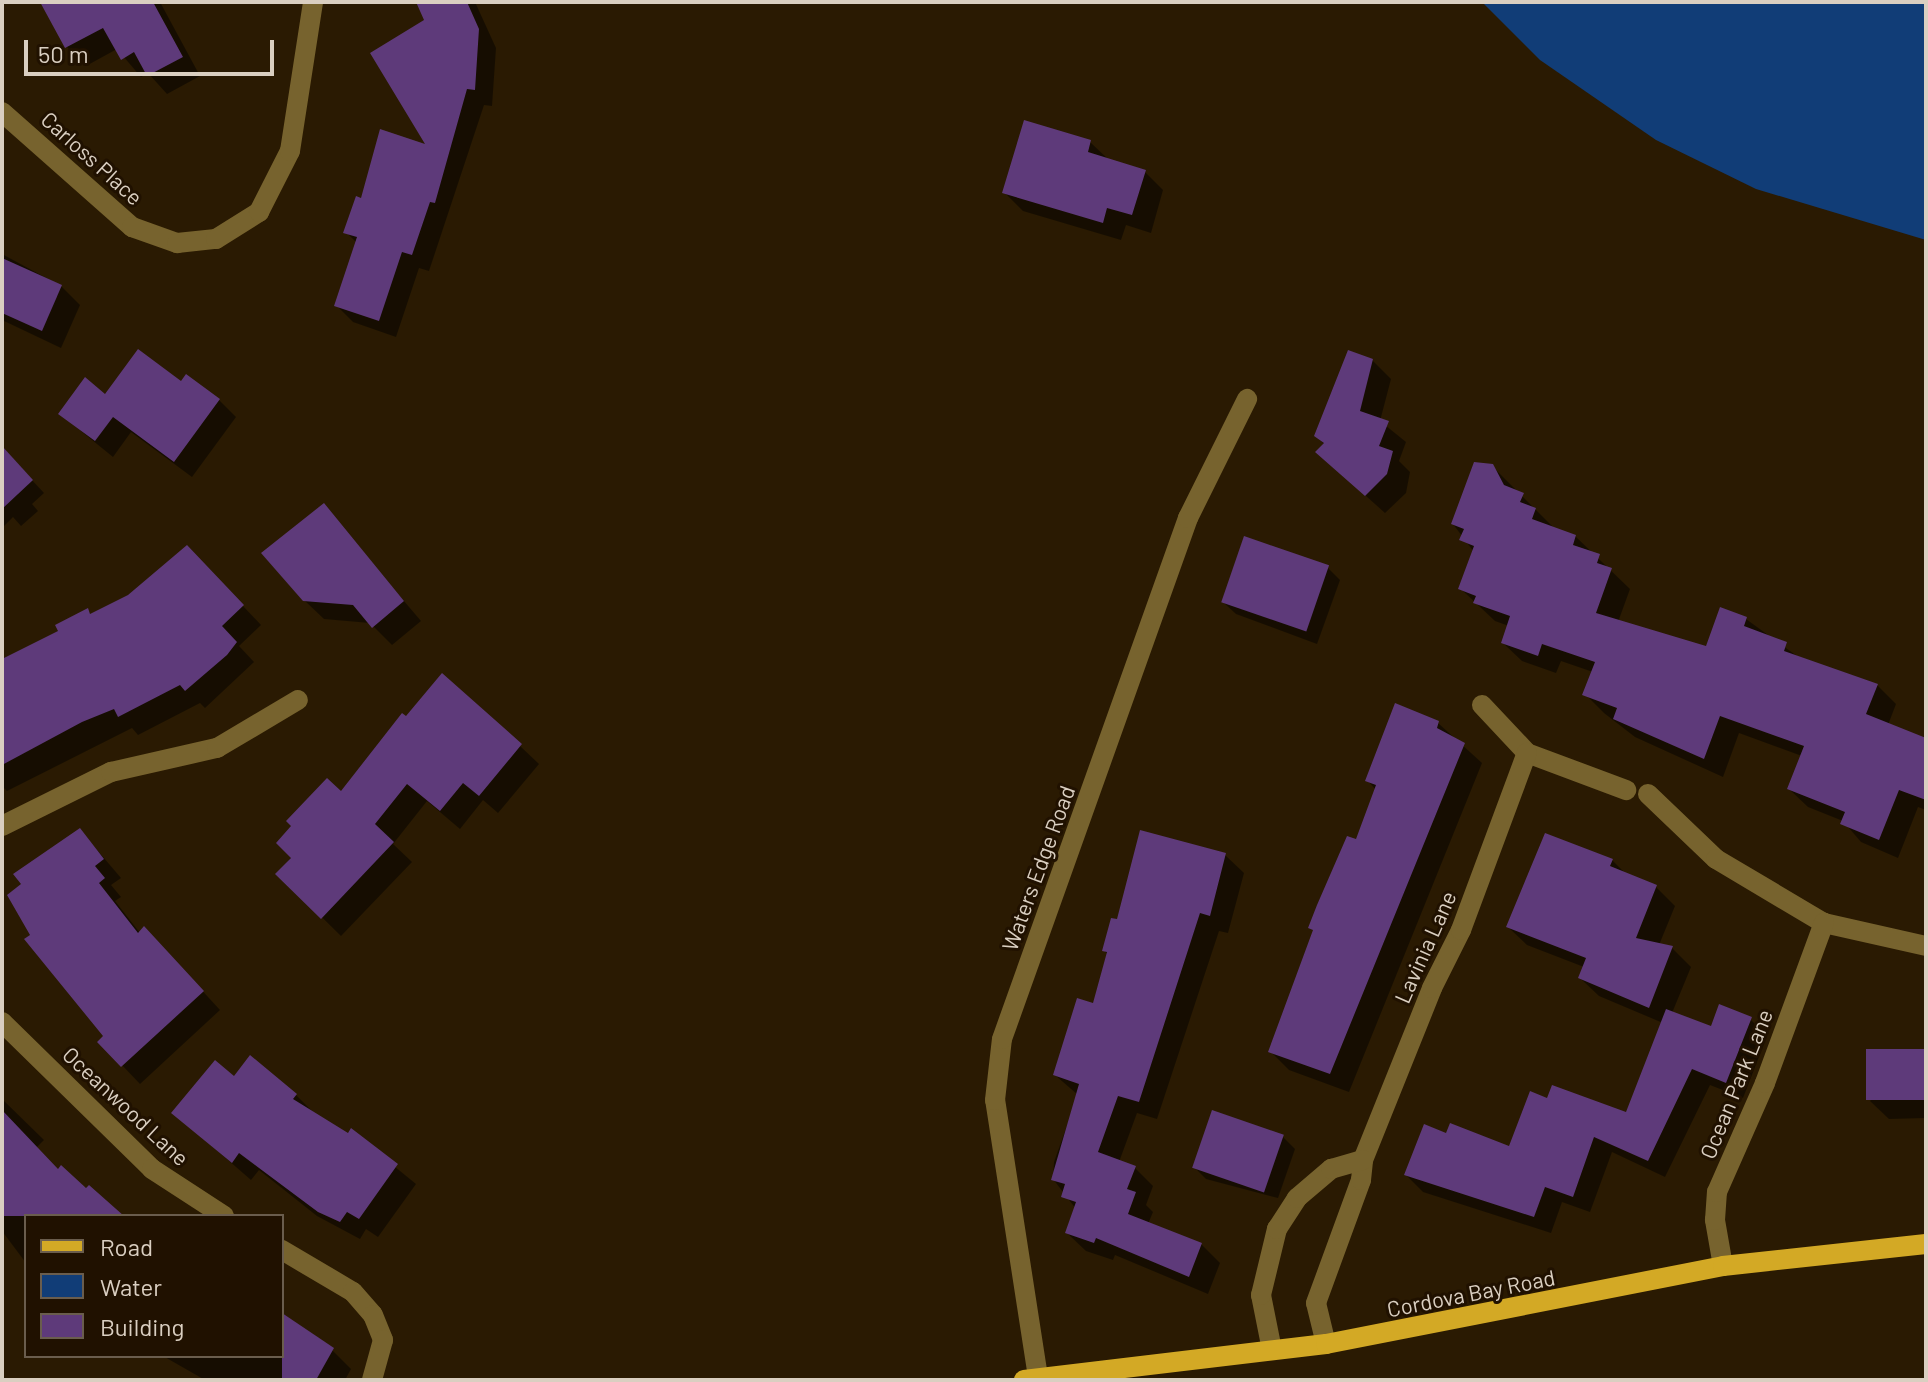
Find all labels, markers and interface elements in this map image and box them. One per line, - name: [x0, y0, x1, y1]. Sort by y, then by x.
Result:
- scale bar: [28, 24, 278, 74]
- text: 50 m: [38, 39, 89, 68]
- street label: Carloss Place: [36, 106, 148, 210]
- street label: Waters Edge Road: [996, 782, 1080, 954]
- street label: Lavinia Lane: [1389, 887, 1461, 1007]
- street label: Ocean Park Lane: [1694, 1005, 1778, 1163]
- street label: Oceanwood Lane: [58, 1041, 194, 1171]
- legend: [24, 1214, 284, 1358]
- text: Road: [100, 1232, 153, 1261]
- street label: Cordova Bay Road: [1385, 1264, 1557, 1322]
- text: Water: [100, 1272, 162, 1301]
- text: Building: [100, 1312, 184, 1341]

